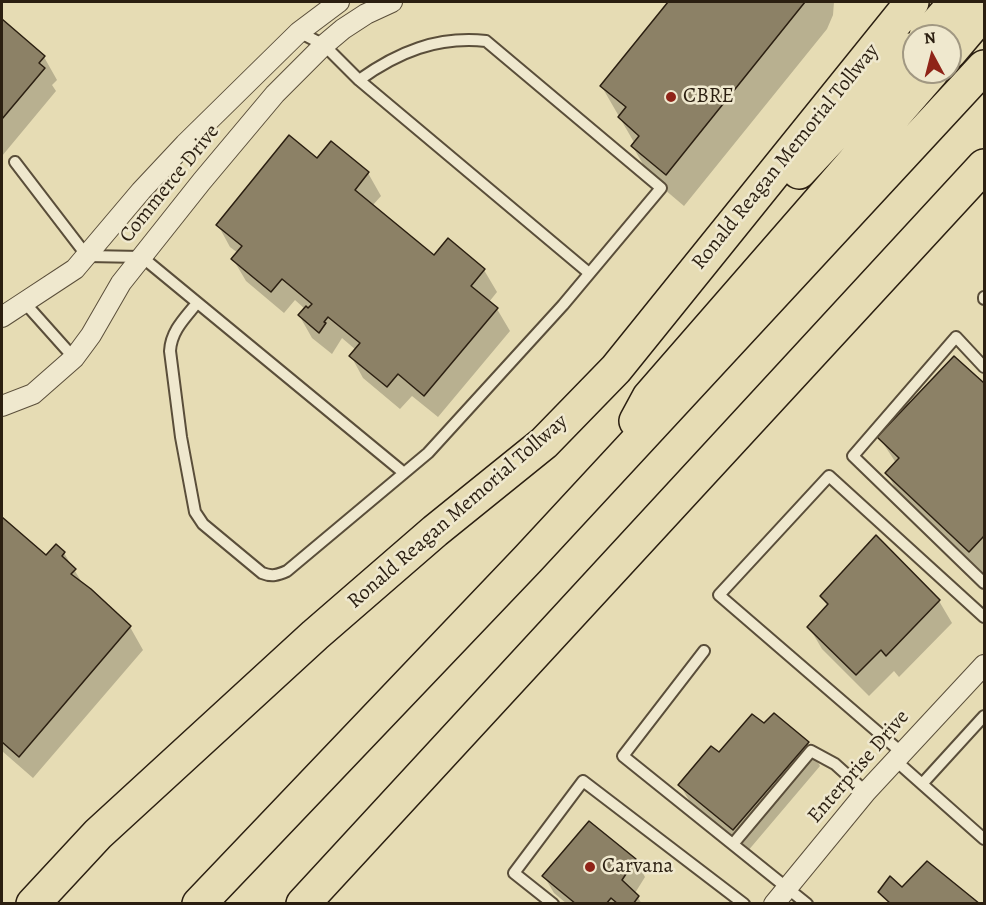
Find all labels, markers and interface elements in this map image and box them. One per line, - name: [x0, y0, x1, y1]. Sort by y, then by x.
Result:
- north arrow: [902, 24, 962, 84]
- text: N: [923, 26, 937, 50]
- street label: Ronald Reagan Memorial Tollway: [687, 39, 885, 275]
- place label: CBRE: [683, 84, 734, 110]
- marker: CBRE: [664, 90, 678, 104]
- street label: Commerce Drive: [115, 120, 225, 248]
- street label: Ronald Reagan Memorial Tollway: [343, 410, 573, 614]
- street label: Enterprise Drive: [803, 705, 915, 829]
- place label: Carvana: [602, 854, 673, 880]
- marker: Carvana: [583, 860, 597, 874]

